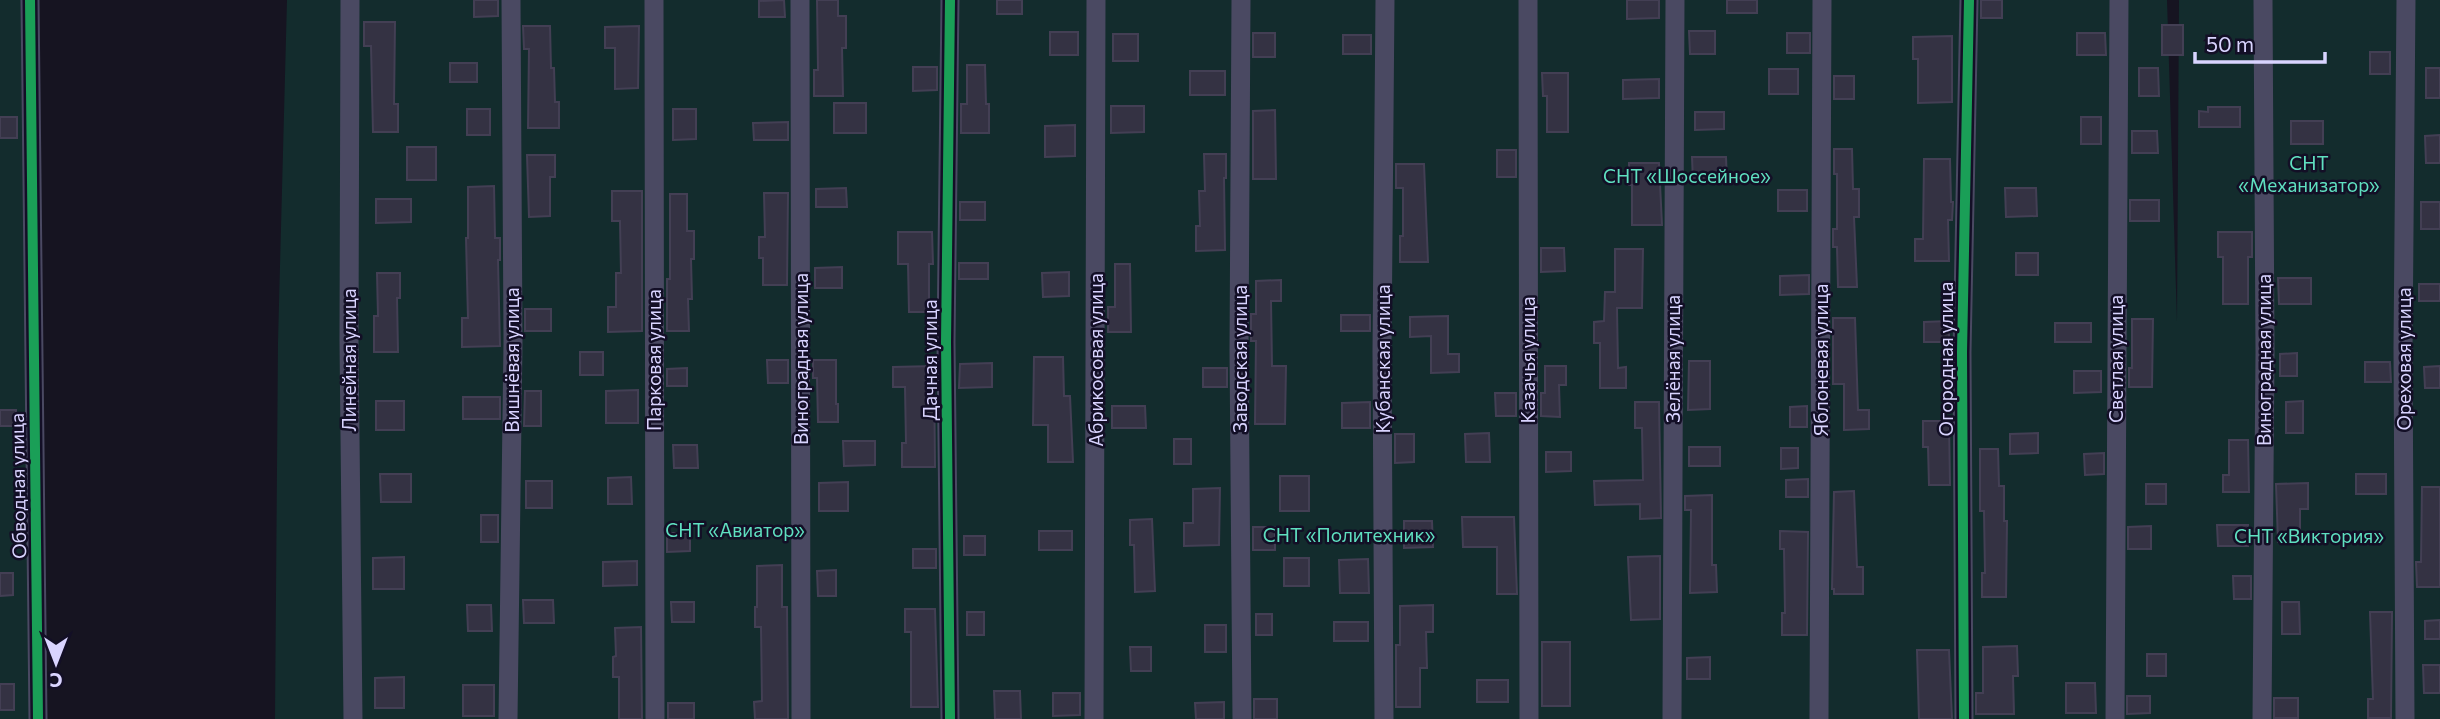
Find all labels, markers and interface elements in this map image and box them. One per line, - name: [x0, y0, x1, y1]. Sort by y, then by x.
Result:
- scale bar: [2195, 21, 2324, 65]
- text: 50 m: [2206, 31, 2254, 56]
- park label: СНТ «Механизатор»: [2238, 151, 2380, 196]
- park label: СНТ «Шоссейное»: [1603, 164, 1771, 187]
- street label: Виноградная улица: [789, 273, 812, 445]
- street label: Абрикосовая улица: [1084, 273, 1107, 447]
- street label: Виноградная улица: [2252, 274, 2275, 446]
- street label: Огородная улица: [1934, 282, 1957, 436]
- street label: Кубанская улица: [1371, 284, 1394, 434]
- street label: Яблоневая улица: [1809, 284, 1832, 436]
- street label: Заводская улица: [1228, 285, 1251, 433]
- street label: Вишнёвая улица: [500, 287, 523, 433]
- street label: Ореховая улица: [2392, 287, 2415, 431]
- street label: Линейная улица: [337, 288, 360, 432]
- street label: Парковая улица: [642, 289, 665, 431]
- street label: Зелёная улица: [1661, 295, 1684, 423]
- street label: Светлая улица: [2104, 295, 2127, 423]
- street label: Казачья улица: [1516, 296, 1539, 424]
- street label: Дачная улица: [918, 299, 941, 421]
- street label: Обводная улица: [5, 413, 30, 559]
- park label: СНТ «Авиатор»: [665, 518, 805, 541]
- park label: СНТ «Политехник»: [1263, 523, 1436, 546]
- park label: СНТ «Виктория»: [2234, 524, 2384, 547]
- north arrow: [21, 628, 91, 698]
- text: С: [50, 669, 63, 692]

